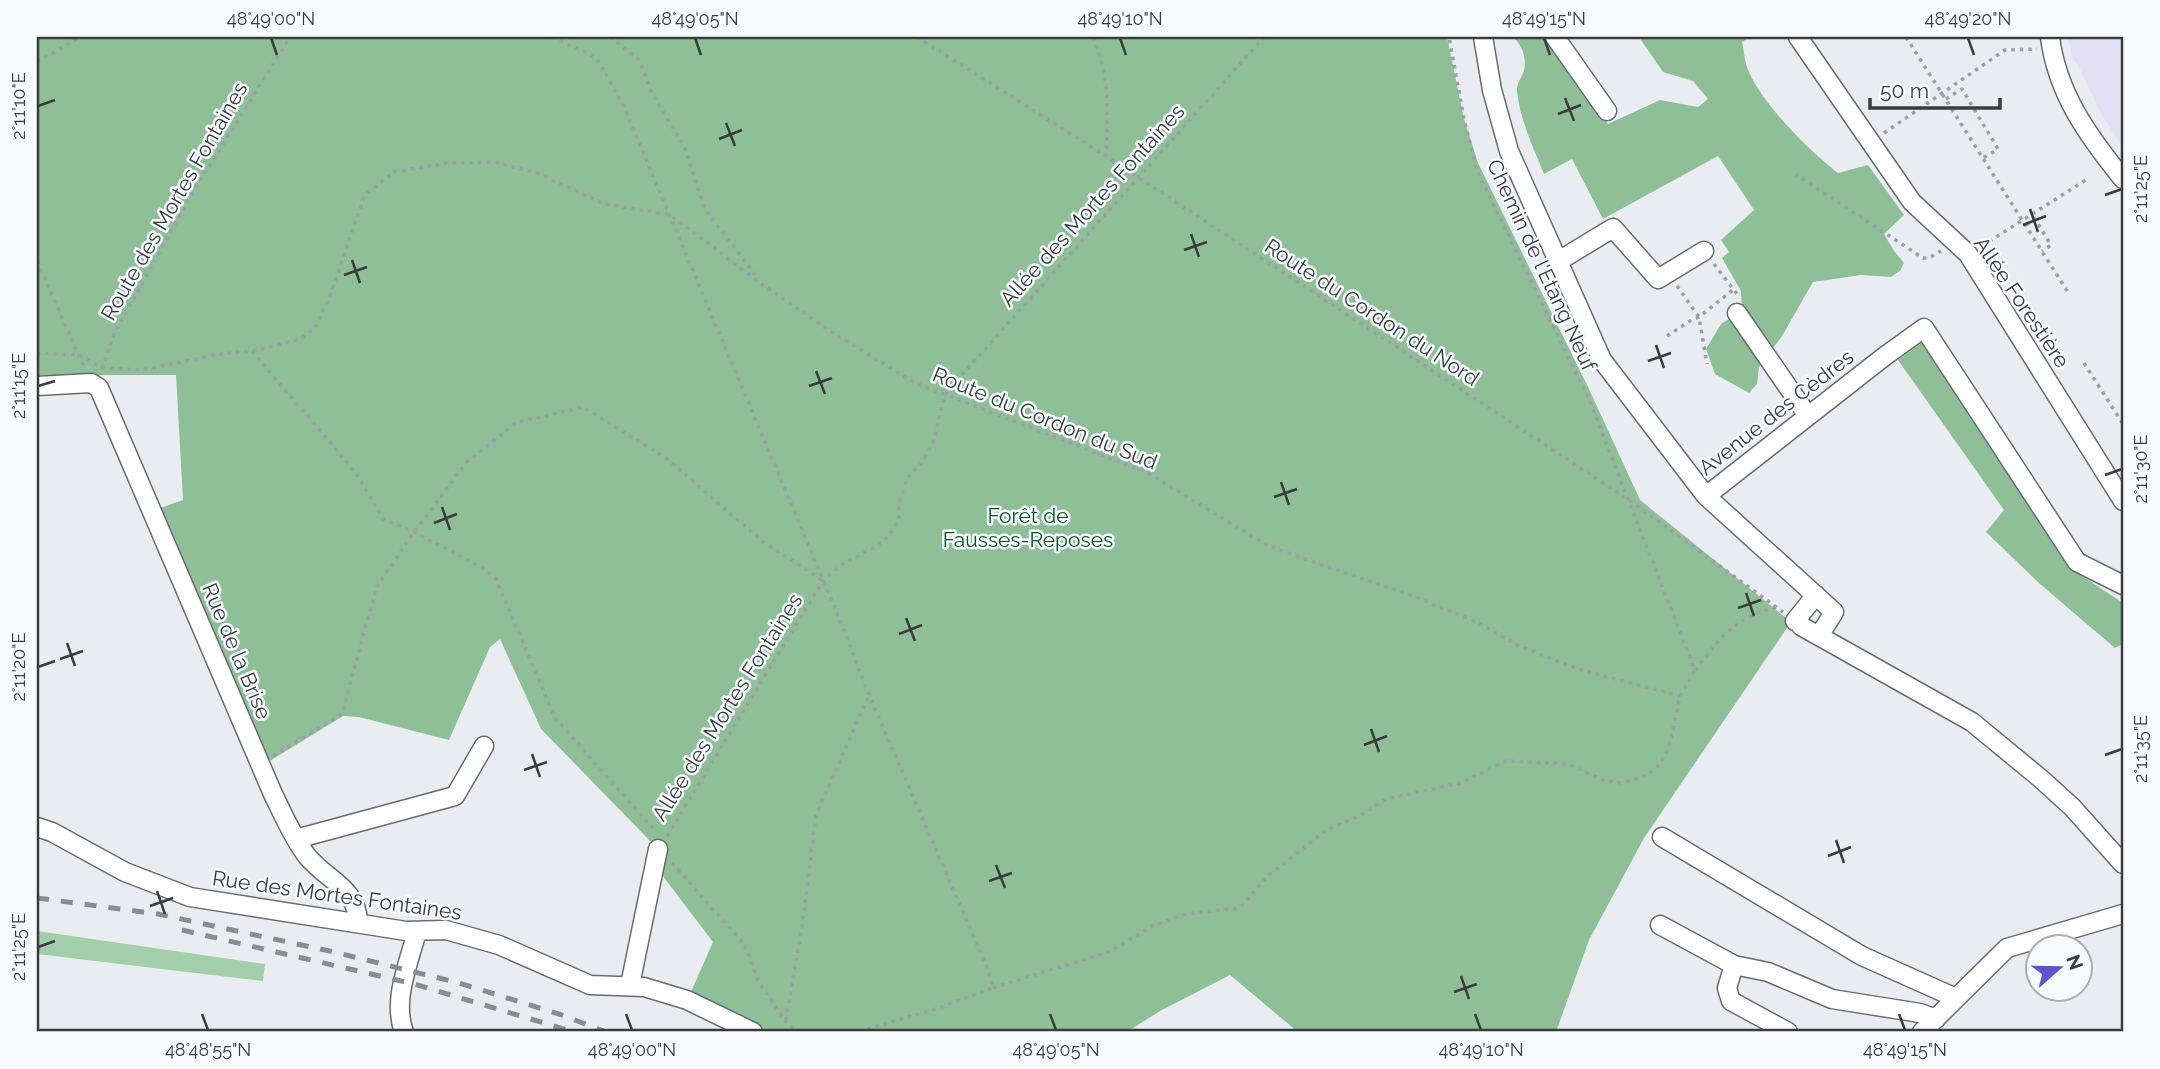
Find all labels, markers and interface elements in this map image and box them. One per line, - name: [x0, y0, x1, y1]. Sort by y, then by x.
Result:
- text: 48°49'00"N: [227, 8, 315, 29]
- text: 48°49'05"N: [651, 8, 739, 29]
- text: 48°49'10"N: [1077, 8, 1163, 29]
- text: 48°49'15"N: [1502, 8, 1586, 29]
- text: 48°49'20"N: [1925, 8, 2011, 29]
- scale bar: [1870, 66, 1999, 110]
- text: 2°11'10"E: [8, 72, 29, 140]
- street label: Route des Mortes Fontaines: [96, 78, 252, 324]
- text: 50 m: [1880, 78, 1929, 103]
- street label: Allée des Mortes Fontaines: [995, 99, 1189, 311]
- street label: Chemin de l'Etang Neuf: [1482, 155, 1602, 376]
- text: 2°11'25"E: [2130, 155, 2151, 223]
- street label: Allée Forestière: [1969, 232, 2075, 372]
- street label: Route du Cordon du Nord: [1260, 233, 1484, 391]
- street label: Avenue des Cèdres: [1694, 344, 1858, 480]
- text: 2°11'15"E: [8, 353, 29, 419]
- street label: Route du Cordon du Sud: [929, 361, 1161, 475]
- text: 2°11'30"E: [2130, 434, 2151, 504]
- park label: Forêt de Fausses-Reposes: [943, 503, 1113, 552]
- street label: Rue de la Brise: [197, 579, 277, 723]
- street label: Allée des Mortes Fontaines: [647, 589, 807, 825]
- text: 2°11'20"E: [8, 632, 29, 702]
- text: 2°11'35"E: [2130, 715, 2151, 783]
- street label: Rue des Mortes Fontaines: [211, 865, 463, 925]
- text: 2°11'25"E: [8, 913, 29, 981]
- north arrow: [2024, 932, 2094, 1002]
- text: N: [2062, 952, 2088, 973]
- text: 48°48'55"N: [165, 1039, 251, 1060]
- text: 48°49'00"N: [588, 1039, 676, 1060]
- text: 48°49'05"N: [1012, 1039, 1100, 1060]
- text: 48°49'10"N: [1438, 1039, 1524, 1060]
- text: 48°49'15"N: [1863, 1039, 1947, 1060]

